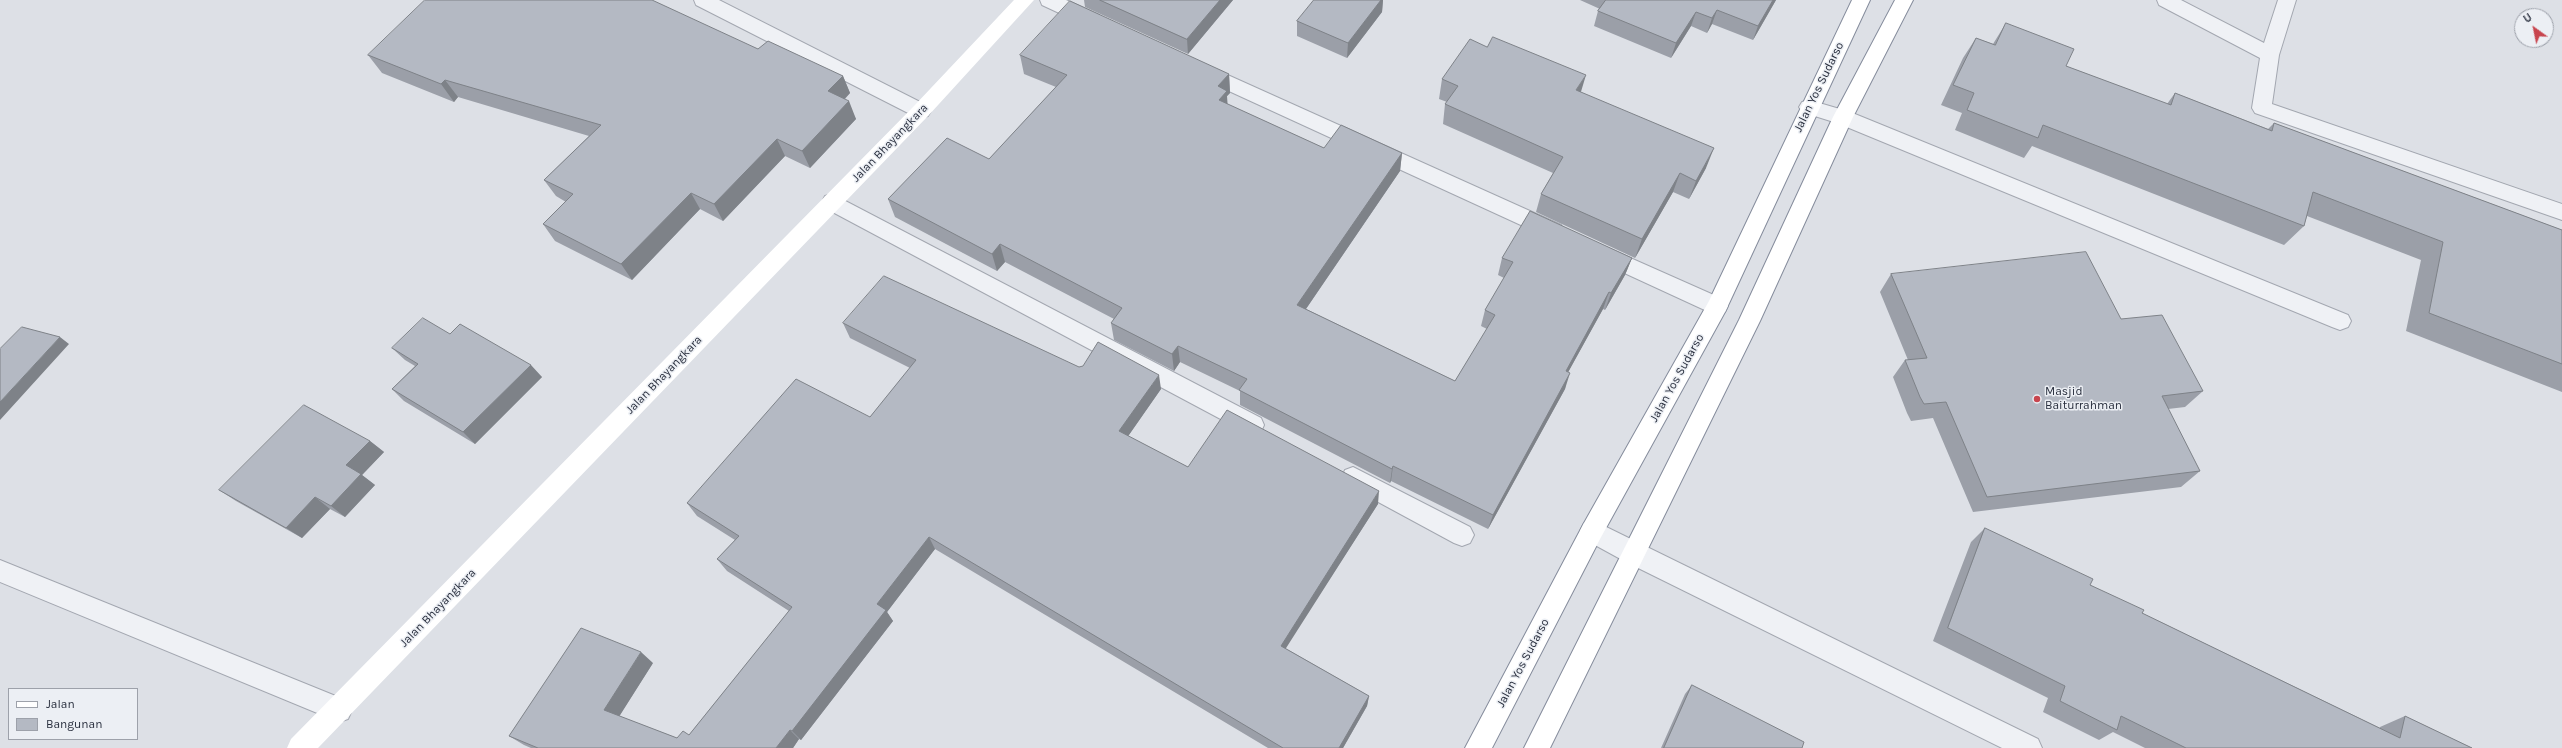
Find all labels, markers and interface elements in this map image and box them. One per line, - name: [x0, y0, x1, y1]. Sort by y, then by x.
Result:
- north arrow: [2514, 8, 2554, 48]
- text: U: [2521, 11, 2534, 26]
- street label: Jalan Yos Sudarso: [1791, 40, 1847, 134]
- street label: Jalan Bhayangkara: [849, 101, 931, 185]
- street label: Jalan Yos Sudarso: [1647, 331, 1707, 425]
- street label: Jalan Bhayangkara: [623, 333, 705, 417]
- place label: Masjid Baiturrahman: [2045, 385, 2122, 413]
- marker: Masjid Baiturrahman: [2032, 394, 2042, 404]
- street label: Jalan Bhayangkara: [397, 566, 479, 650]
- street label: Jalan Yos Sudarso: [1494, 616, 1552, 710]
- legend: [8, 688, 138, 740]
- text: Jalan: [46, 697, 75, 711]
- text: Bangunan: [46, 717, 102, 731]

